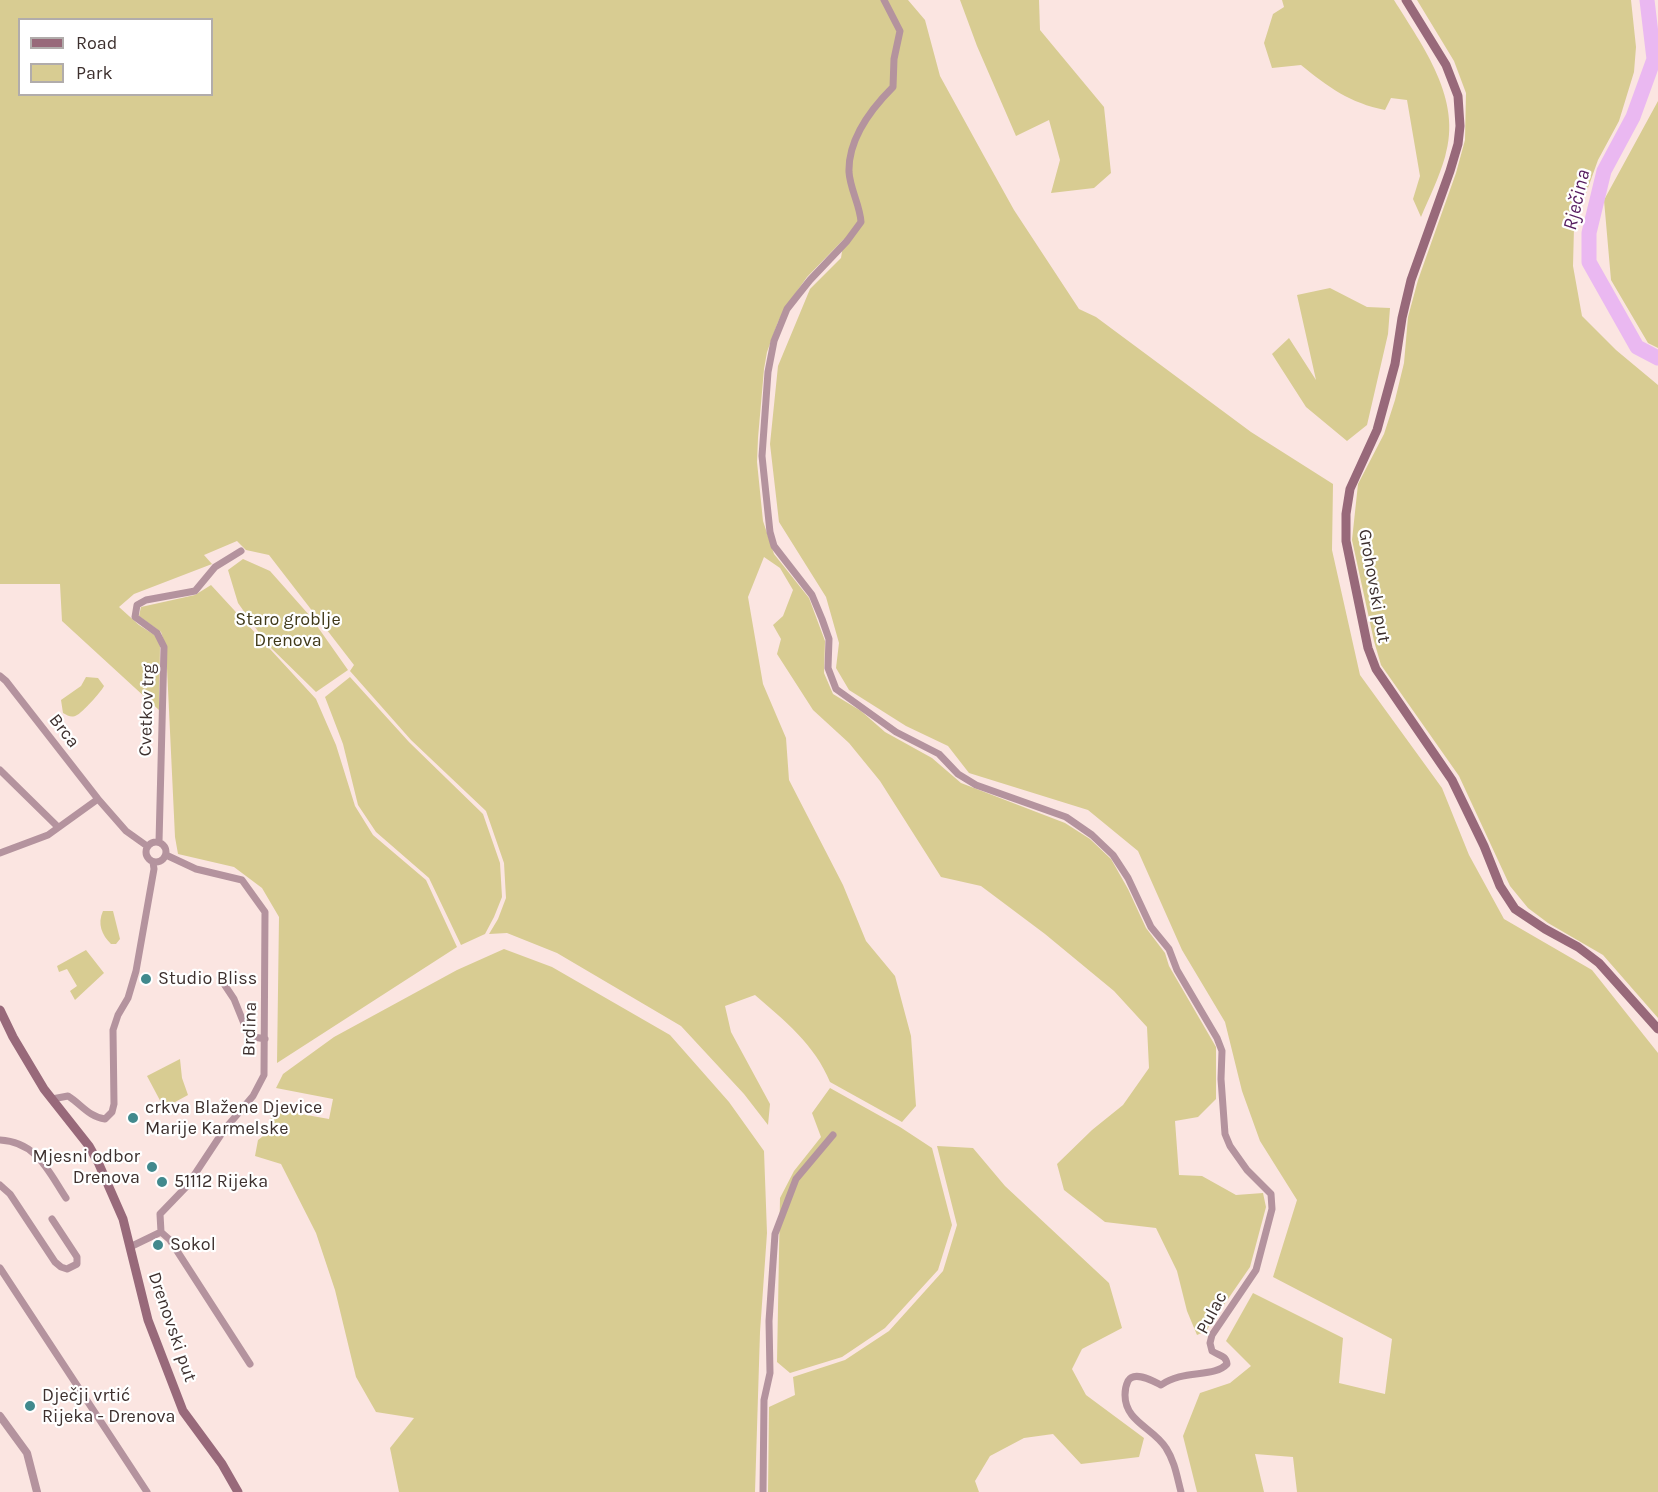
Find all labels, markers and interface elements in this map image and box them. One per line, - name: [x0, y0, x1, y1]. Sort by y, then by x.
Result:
- legend: [18, 18, 213, 96]
- text: Road: [76, 32, 117, 54]
- text: Park: [76, 62, 113, 84]
- water label: Rječina: [1558, 167, 1596, 233]
- street label: Grohovski put: [1353, 527, 1395, 645]
- park label: Staro groblje Drenova: [235, 609, 341, 652]
- street label: Cvetkov trg: [135, 663, 159, 757]
- street label: Brca: [44, 710, 84, 752]
- place label: Studio Bliss: [158, 968, 257, 990]
- marker: Studio Bliss: [139, 972, 153, 986]
- street label: Brdina: [238, 1001, 262, 1057]
- place label: crkva Blažene Djevice Marije Karmelske: [145, 1097, 322, 1140]
- marker: crkva Blažene Djevice Marije Karmelske: [126, 1111, 140, 1125]
- place label: Mjesni odbor Drenova: [32, 1146, 140, 1188]
- marker: Mjesni odbor Drenova: [145, 1160, 159, 1174]
- place label: 51112 Rijeka: [174, 1171, 268, 1193]
- marker: 51112 Rijeka: [155, 1175, 169, 1189]
- place label: Sokol: [170, 1234, 216, 1256]
- marker: Sokol: [151, 1238, 165, 1252]
- street label: Drenovski put: [143, 1269, 201, 1385]
- street label: Pulac: [1192, 1288, 1232, 1338]
- place label: Dječji vrtić Rijeka - Drenova: [42, 1385, 175, 1428]
- marker: Dječji vrtić Rijeka - Drenova: [23, 1399, 37, 1413]

